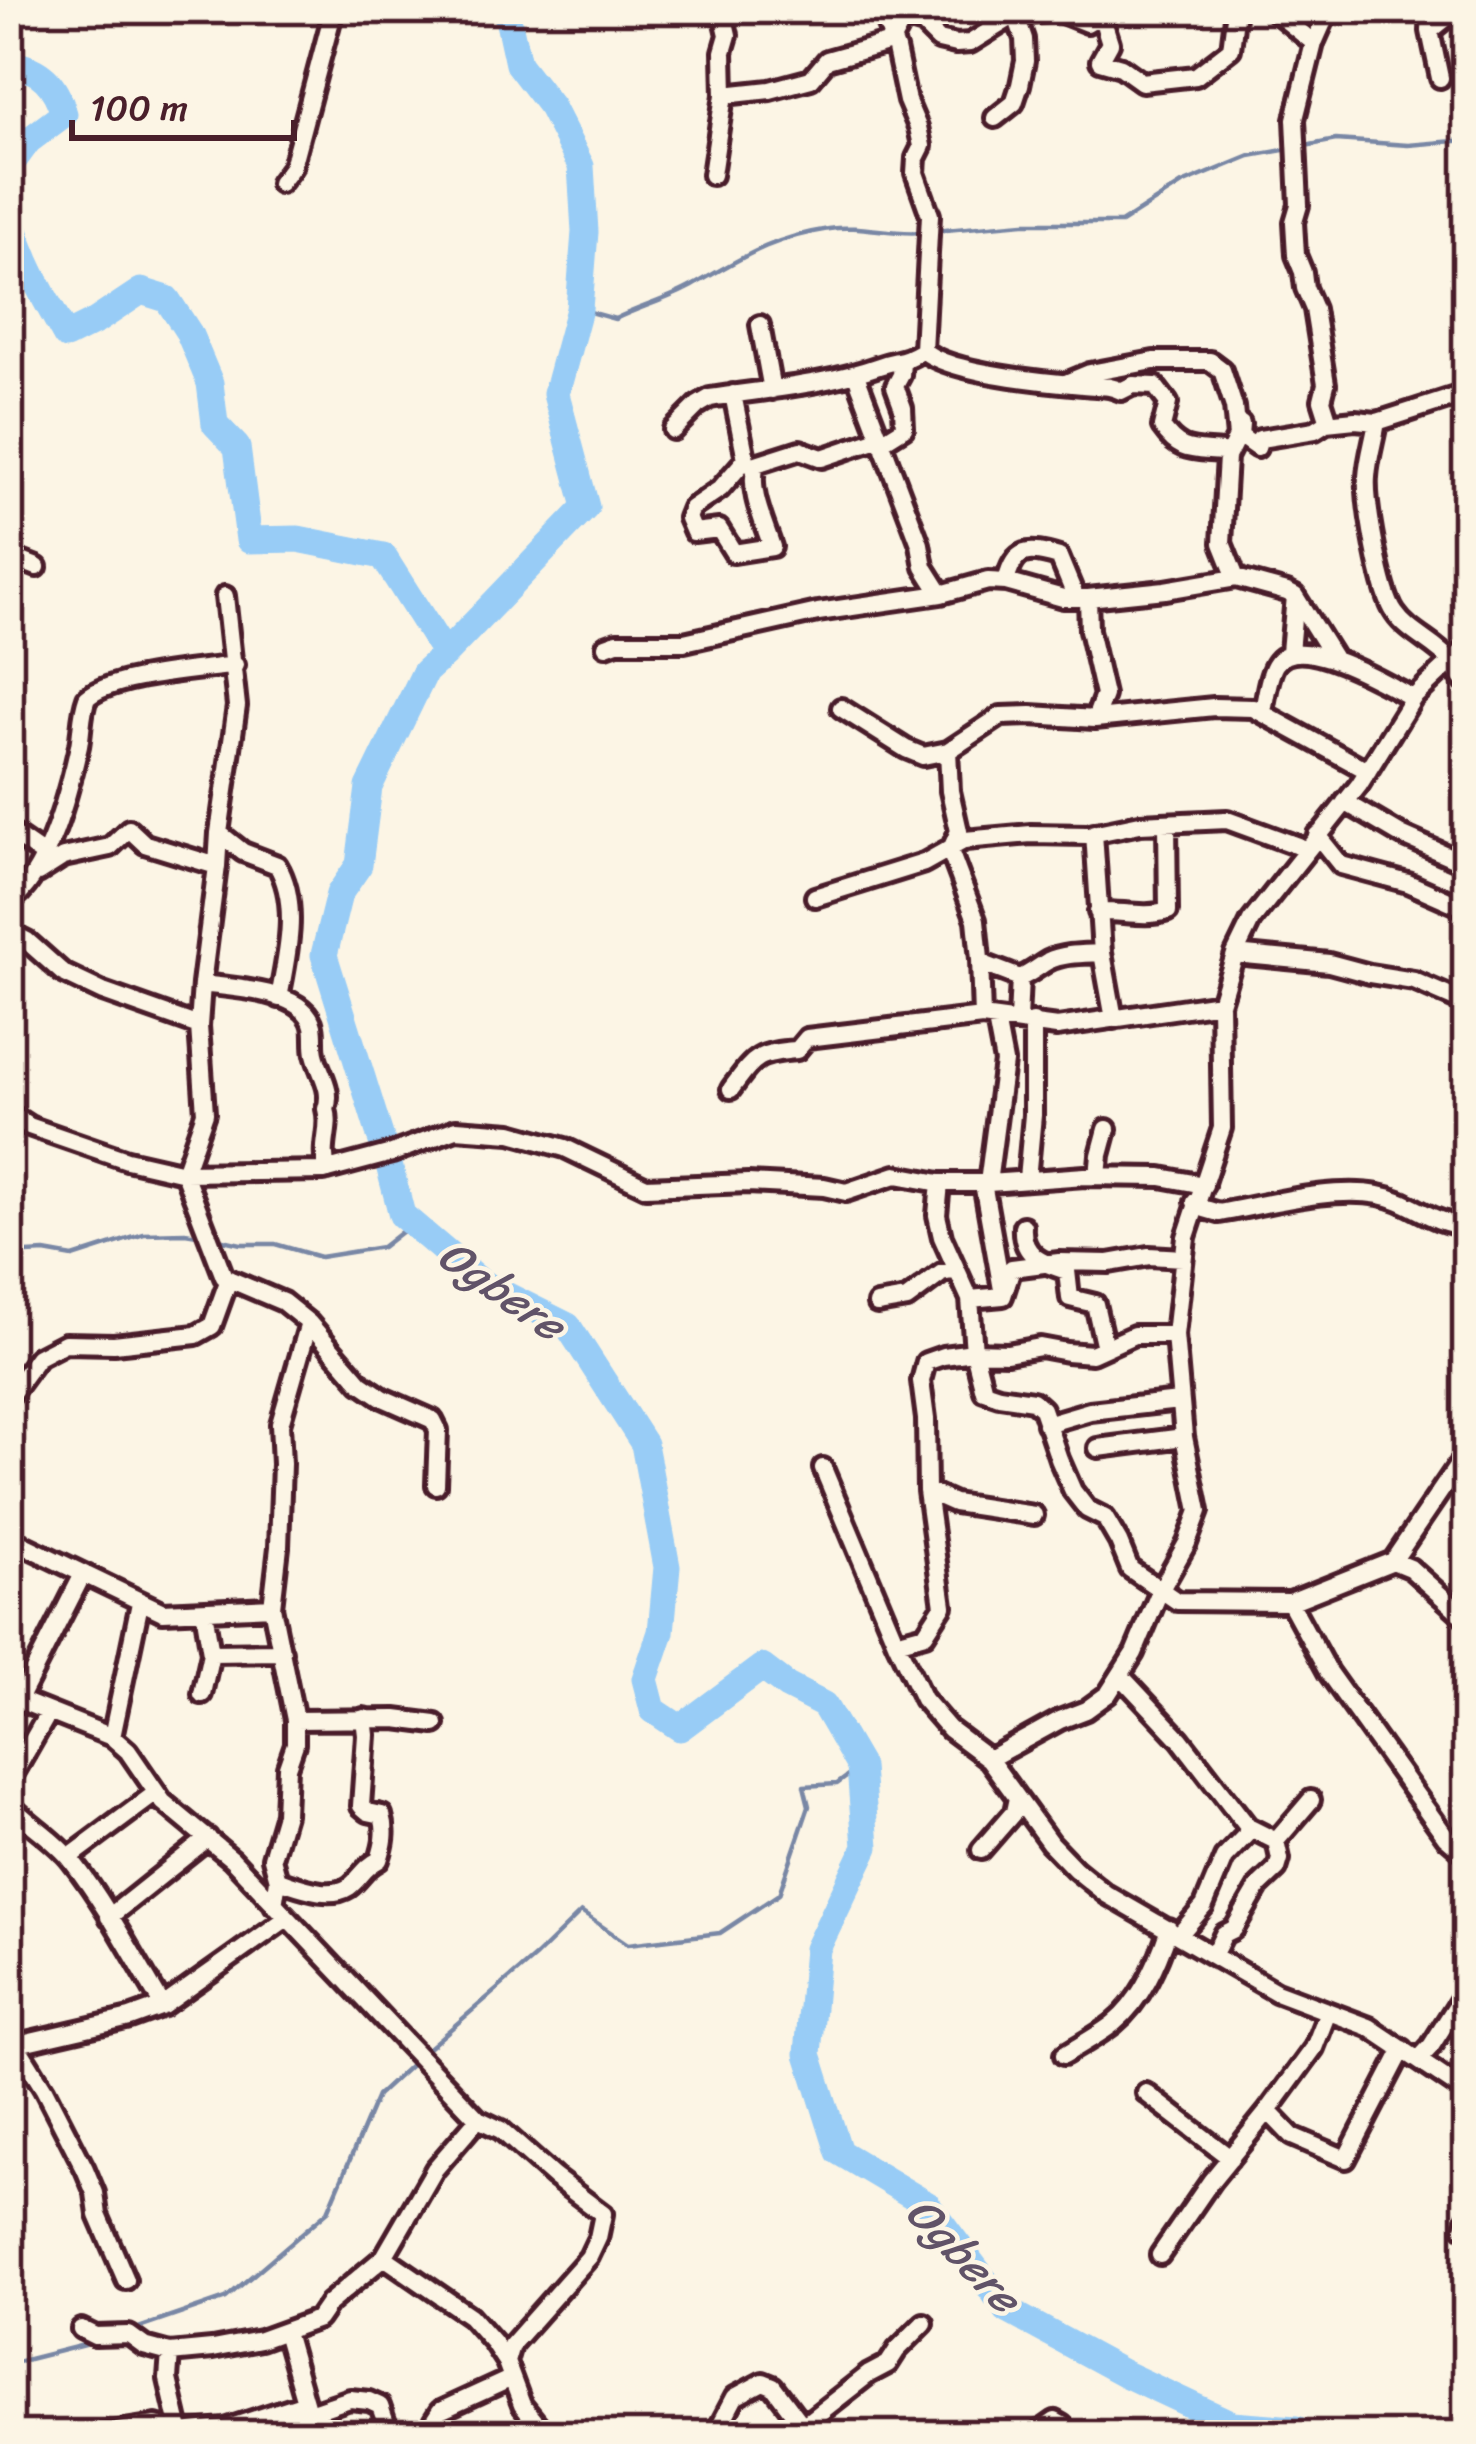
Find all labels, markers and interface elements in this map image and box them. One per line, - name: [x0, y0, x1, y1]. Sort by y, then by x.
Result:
- scale bar: [72, 66, 294, 140]
- text: 100 m: [90, 76, 188, 140]
- water label: Ogbere: [421, 1217, 585, 1365]
- water label: Ogbere: [886, 2176, 1044, 2336]

